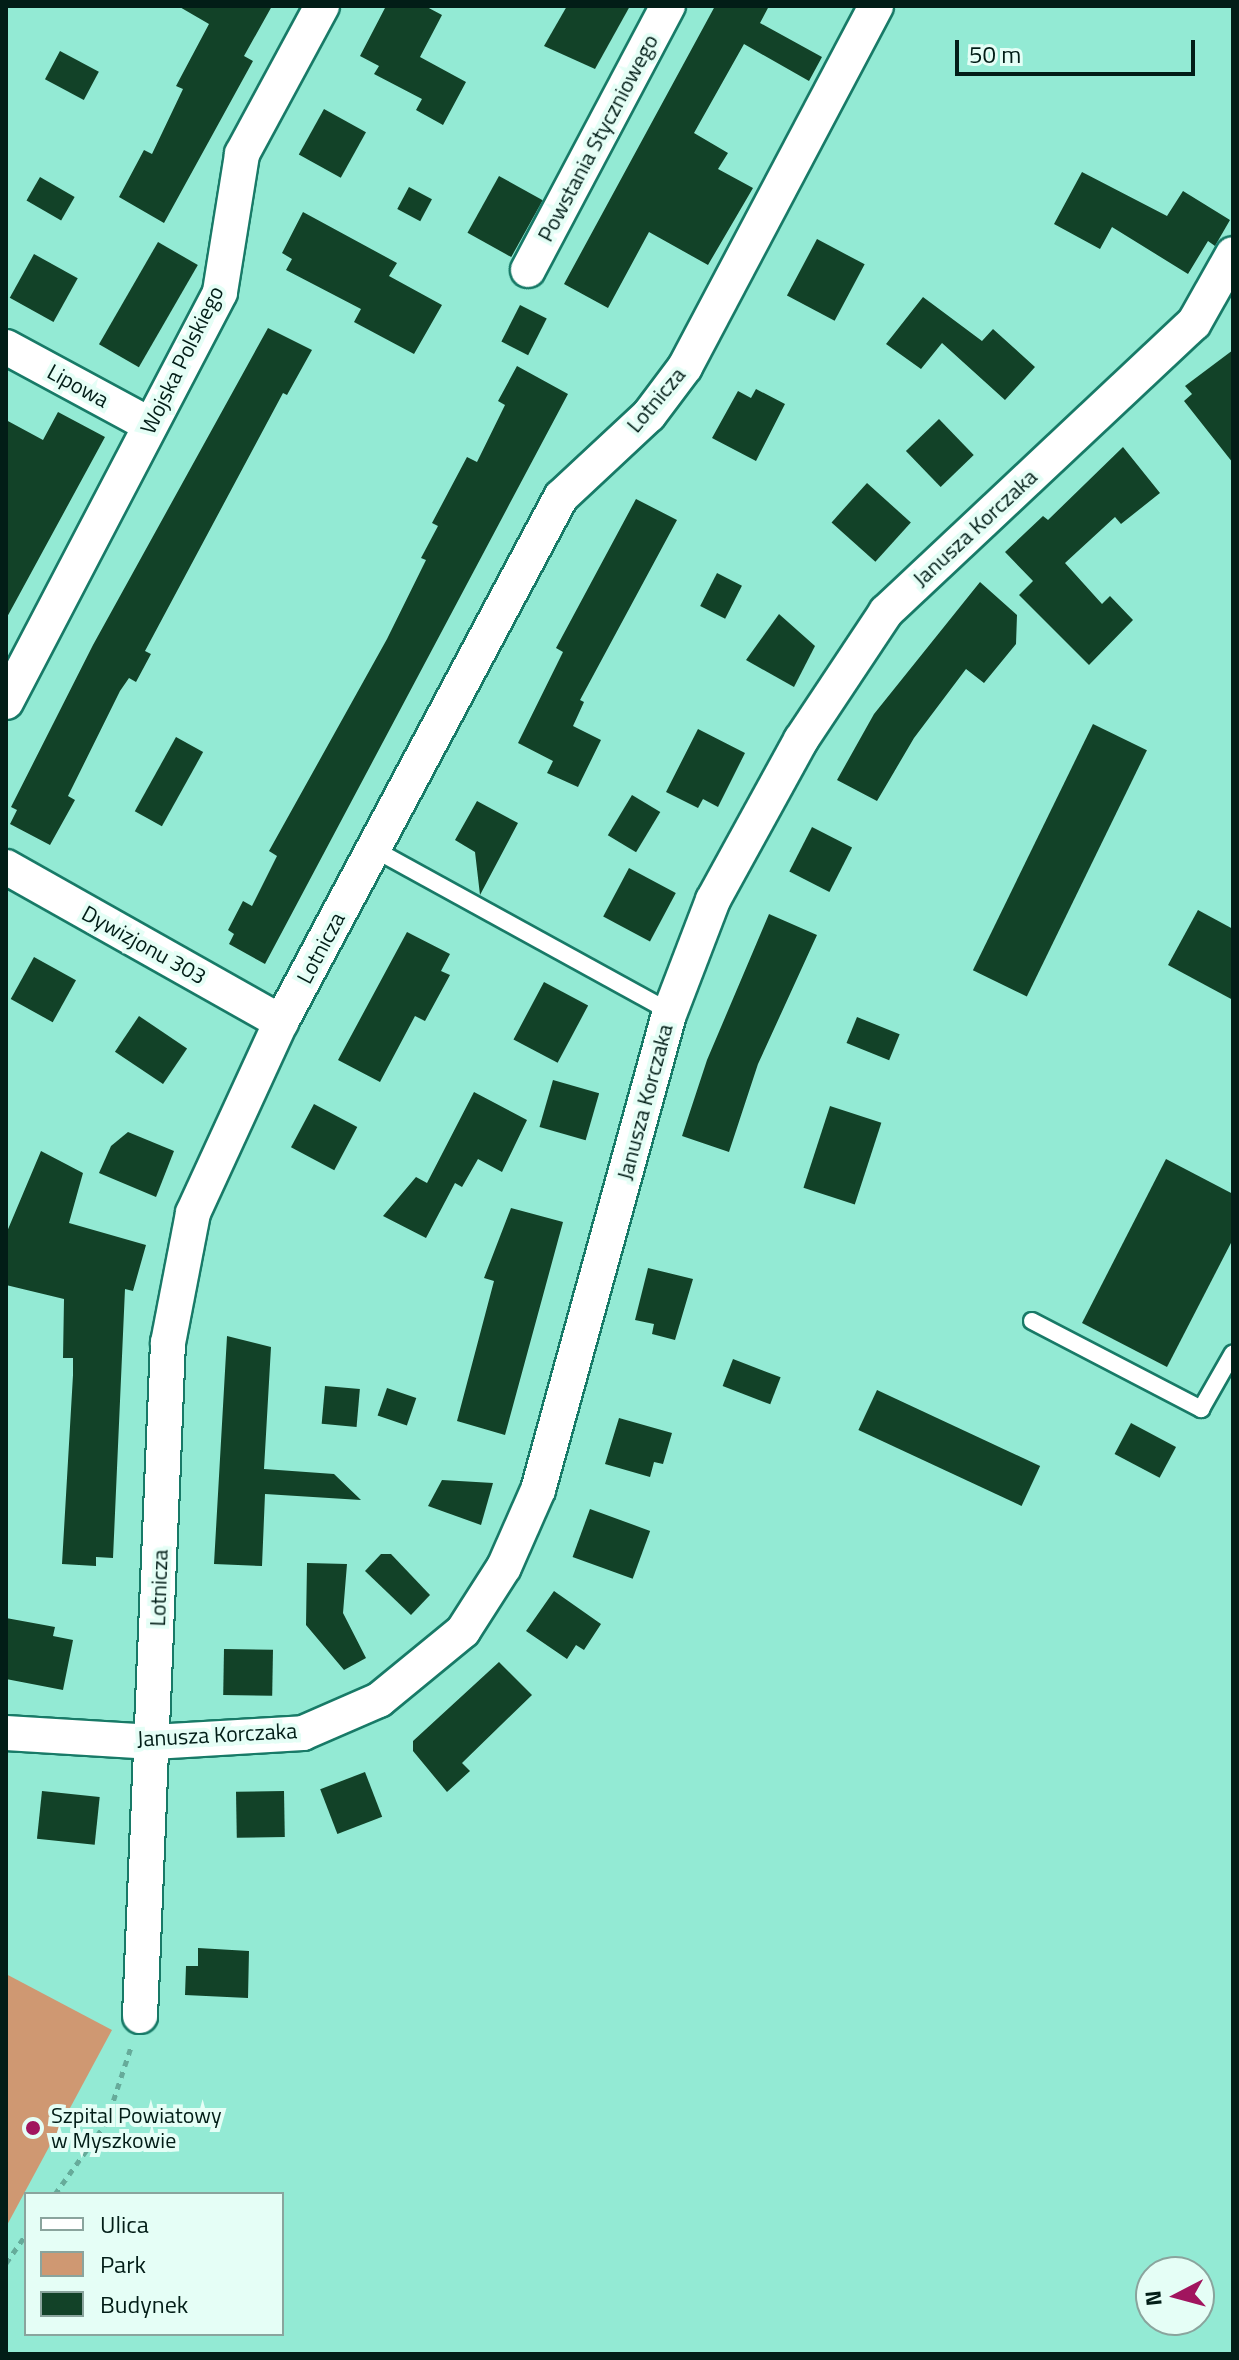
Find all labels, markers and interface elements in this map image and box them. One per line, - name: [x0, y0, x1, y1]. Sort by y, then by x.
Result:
- scale bar: [959, 24, 1199, 74]
- street label: Powstania Styczniowego: [532, 30, 664, 246]
- text: 50 m: [969, 36, 1021, 72]
- street label: Wojska Polskiego: [135, 282, 229, 438]
- street label: Lipowa: [43, 358, 113, 414]
- street label: Lotnicza: [621, 362, 691, 438]
- street label: Janusza Korczaka: [907, 464, 1043, 592]
- street label: Dywizjonu 303: [77, 900, 211, 990]
- street label: Lotnicza: [291, 908, 351, 988]
- street label: Janusza Korczaka: [612, 1021, 678, 1183]
- street label: Lotnicza: [144, 1549, 174, 1627]
- street label: Janusza Korczaka: [136, 1718, 298, 1752]
- place label: Szpital Powiatowy w Myszkowie: [51, 2102, 222, 2154]
- marker: Szpital Powiatowy w Myszkowie: [22, 2117, 44, 2139]
- legend: [24, 2192, 284, 2336]
- text: Ulica: [100, 2206, 149, 2242]
- text: Park: [100, 2246, 146, 2282]
- north arrow: [1135, 2256, 1215, 2336]
- text: Budynek: [100, 2286, 188, 2322]
- text: N: [1135, 2289, 1171, 2308]

